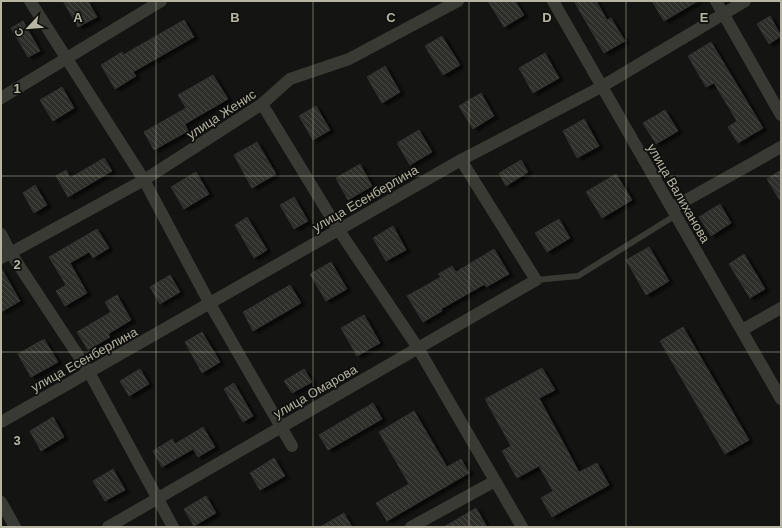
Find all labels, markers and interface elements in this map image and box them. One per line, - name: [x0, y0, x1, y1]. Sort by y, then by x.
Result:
- north arrow: [8, 8, 48, 48]
- text: A: [73, 10, 83, 25]
- text: B: [230, 10, 240, 25]
- text: C: [386, 10, 396, 25]
- text: D: [542, 10, 552, 25]
- text: E: [700, 10, 709, 25]
- text: С: [12, 26, 26, 39]
- text: 1: [13, 81, 21, 96]
- street label: улица Женис: [184, 86, 259, 142]
- street label: улица Валиханова: [644, 141, 713, 246]
- street label: улица Есенберлина: [310, 162, 421, 235]
- text: 2: [13, 257, 21, 272]
- street label: улица Есенберлина: [28, 324, 141, 395]
- street label: улица Омарова: [271, 361, 360, 421]
- text: 3: [13, 433, 21, 448]

